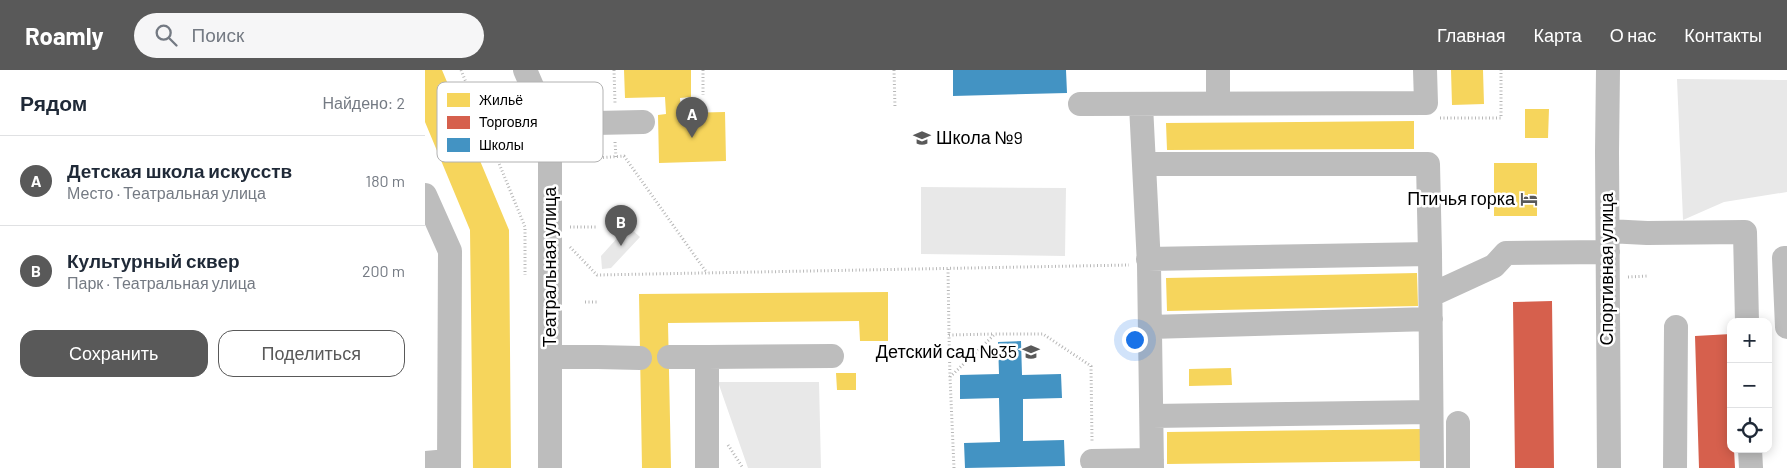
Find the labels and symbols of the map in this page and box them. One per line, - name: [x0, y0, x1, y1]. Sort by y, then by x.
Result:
- legend: [437, 82, 603, 162]
- text: Жильё: [479, 91, 523, 108]
- pin: A: [676, 97, 708, 138]
- text: Торговля: [479, 113, 537, 130]
- place label: Школа №9: [936, 126, 1023, 148]
- school or university icon: Школа №9: [912, 128, 932, 148]
- text: Школы: [479, 136, 524, 153]
- street label: Театральная улица: [538, 186, 560, 347]
- place label: Птичья горка: [1407, 187, 1516, 209]
- hotel icon: Птичья горка: [1519, 189, 1539, 209]
- street label: Спортивная улица: [1595, 192, 1617, 346]
- pin: B: [605, 205, 637, 246]
- your location: [1122, 327, 1148, 353]
- place label: Детский сад №35: [876, 340, 1017, 362]
- school or university icon: Детский сад №35: [1021, 342, 1041, 362]

